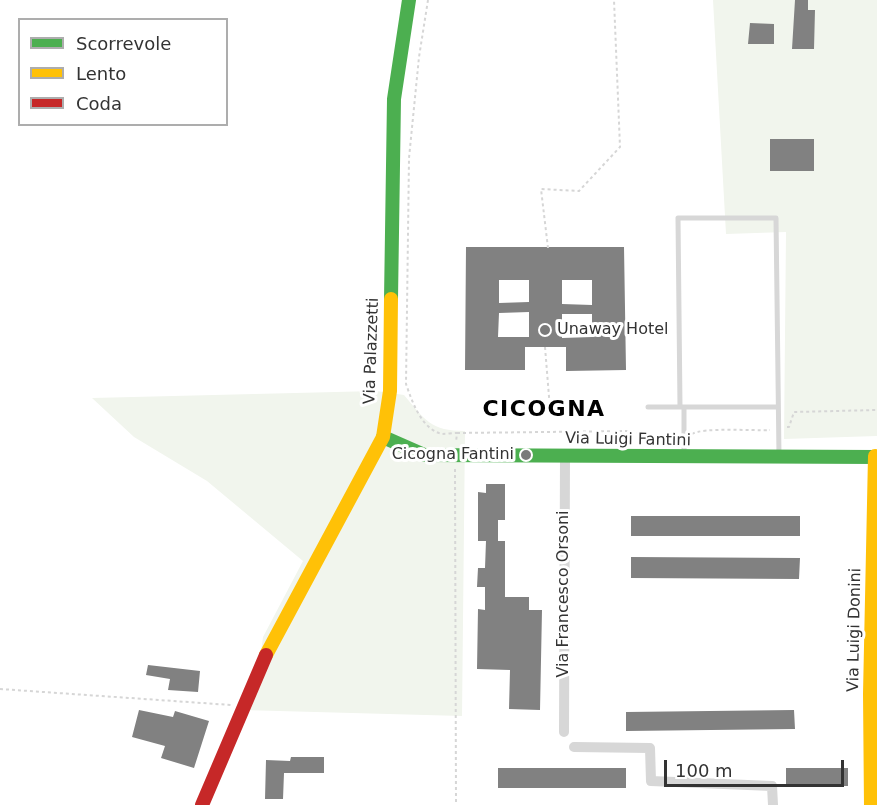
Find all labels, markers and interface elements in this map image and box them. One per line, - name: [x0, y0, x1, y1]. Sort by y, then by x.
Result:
- legend: [18, 18, 228, 126]
- text: Scorrevole: [76, 33, 171, 54]
- text: Lento: [76, 63, 126, 84]
- text: Coda: [76, 93, 122, 114]
- street label: Via Palazzetti: [361, 297, 383, 405]
- place label: Unaway Hotel: [557, 320, 668, 340]
- marker: Unaway Hotel: [538, 323, 552, 337]
- district label: CICOGNA: [482, 397, 606, 423]
- street label: Via Luigi Fantini: [565, 429, 691, 451]
- place label: Cicogna Fantini: [392, 445, 514, 465]
- marker: Cicogna Fantini: [519, 448, 533, 462]
- street label: Via Francesco Orsoni: [554, 510, 574, 678]
- street label: Via Luigi Donini: [844, 568, 866, 692]
- scale bar: [667, 748, 847, 786]
- text: 100 m: [675, 760, 733, 781]

